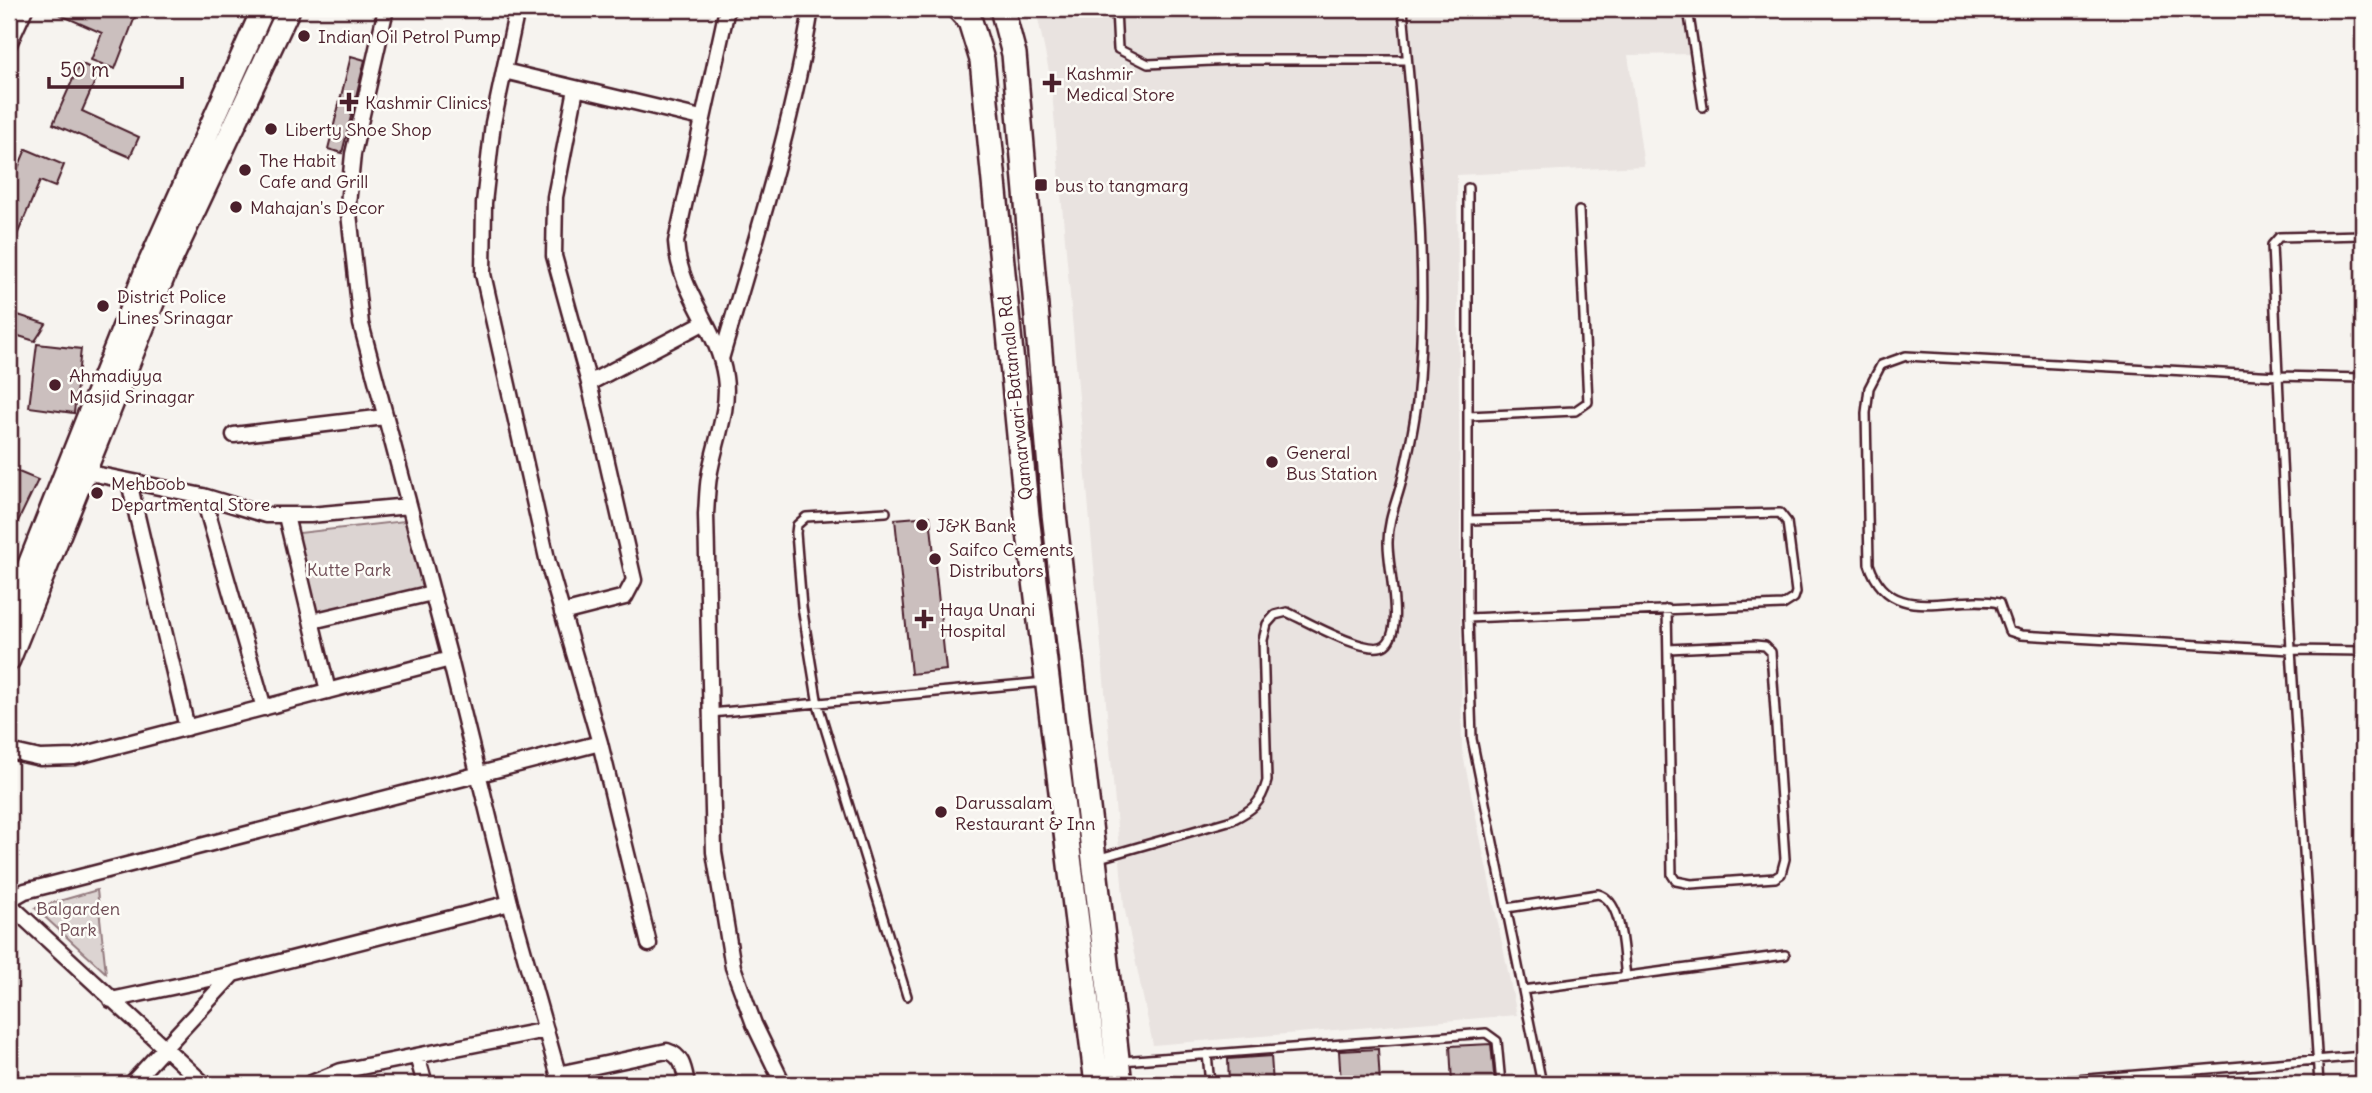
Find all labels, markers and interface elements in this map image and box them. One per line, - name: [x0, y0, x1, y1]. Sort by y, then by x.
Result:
- place label: Indian Oil Petrol Pump: [318, 25, 501, 48]
- marker: Indian Oil Petrol Pump: [296, 28, 312, 44]
- scale bar: [49, 46, 182, 90]
- text: 50 m: [60, 56, 109, 83]
- place label: Kashmir Medical Store: [1066, 62, 1175, 106]
- marker: Kashmir Medical Store: [1044, 75, 1060, 91]
- place label: Kashmir Clinics: [365, 91, 488, 114]
- marker: Kashmir Clinics: [339, 92, 359, 112]
- place label: Liberty Shoe Shop: [285, 118, 432, 141]
- marker: Liberty Shoe Shop: [263, 121, 279, 137]
- place label: The Habit Cafe and Grill: [259, 149, 368, 193]
- marker: The Habit Cafe and Grill: [237, 162, 253, 178]
- place label: bus to tangmarg: [1055, 174, 1188, 197]
- marker: bus to tangmarg: [1033, 177, 1049, 193]
- place label: Mahajan's Decor: [250, 196, 385, 219]
- marker: Mahajan's Decor: [228, 199, 244, 215]
- place label: District Police Lines Srinagar: [117, 285, 234, 329]
- street label: Qamarwari-Batamalo Rd: [993, 294, 1037, 501]
- marker: District Police Lines Srinagar: [95, 298, 111, 314]
- place label: Ahmadiyya Masjid Srinagar: [69, 364, 195, 408]
- marker: Ahmadiyya Masjid Srinagar: [47, 377, 63, 393]
- place label: General Bus Station: [1286, 441, 1377, 485]
- marker: General Bus Station: [1264, 454, 1280, 470]
- place label: Mehboob Departmental Store: [111, 472, 270, 516]
- marker: Mehboob Departmental Store: [89, 485, 105, 501]
- place label: J&K Bank: [936, 514, 1016, 537]
- marker: J&K Bank: [914, 517, 930, 533]
- place label: Saifco Cements Distributors: [949, 538, 1073, 582]
- marker: Saifco Cements Distributors: [927, 551, 943, 567]
- park label: Kutte Park: [307, 558, 391, 581]
- place label: Haya Unani Hospital: [940, 598, 1035, 642]
- marker: Haya Unani Hospital: [914, 609, 934, 629]
- place label: Darussalam Restaurant & Inn: [955, 791, 1095, 835]
- marker: Darussalam Restaurant & Inn: [933, 804, 949, 820]
- park label: Balgarden Park: [36, 897, 120, 941]

